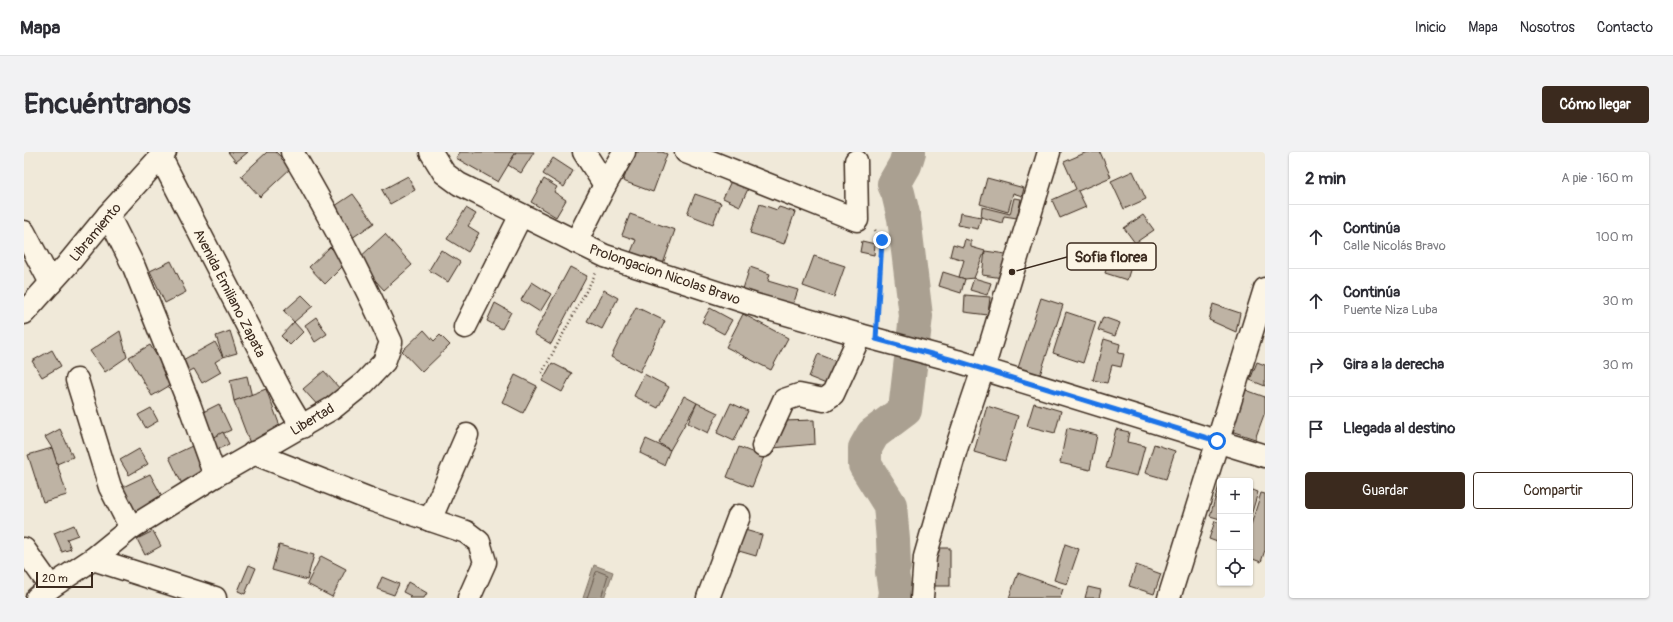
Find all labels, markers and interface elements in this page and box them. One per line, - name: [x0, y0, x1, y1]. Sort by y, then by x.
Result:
- text: Mapa: [20, 16, 60, 40]
- text: Inicio: [1415, 19, 1446, 36]
- text: Mapa: [1468, 19, 1498, 36]
- text: Nosotros: [1520, 19, 1575, 36]
- text: Contacto: [1597, 19, 1653, 36]
- button: Cómo llegar: [1542, 86, 1649, 123]
- text: Encuéntranos: [24, 87, 191, 122]
- text: 2 min: [1305, 168, 1346, 189]
- text: A pie · 160 m: [1561, 170, 1633, 186]
- street label: Libramiento: [66, 199, 125, 265]
- text: Continúa: [1343, 219, 1400, 238]
- street label: Avenida Emiliano Zapata: [190, 226, 269, 360]
- icon: ahead: [1305, 226, 1327, 248]
- text: 100 m: [1596, 229, 1633, 245]
- route end: [873, 231, 891, 249]
- text: Calle Nicolás Bravo: [1343, 238, 1446, 254]
- street label: Prolongacion Nicolas Bravo: [587, 241, 743, 309]
- callout: Sofia florea: [1067, 243, 1156, 270]
- text: Sofia florea: [1075, 248, 1147, 267]
- text: Continúa: [1343, 283, 1400, 302]
- icon: ahead: [1305, 290, 1327, 312]
- text: 30 m: [1603, 293, 1633, 309]
- text: Puente Niza Luba: [1343, 302, 1438, 318]
- icon: right: [1305, 354, 1327, 376]
- text: Gira a la derecha: [1343, 355, 1444, 374]
- text: 30 m: [1603, 357, 1633, 373]
- street label: Libertad: [287, 400, 337, 439]
- icon: arrive: [1305, 418, 1327, 440]
- text: Llegada al destino: [1343, 419, 1455, 438]
- route start: [1208, 432, 1226, 450]
- button: Guardar: [1305, 472, 1465, 509]
- button: Compartir: [1473, 472, 1633, 509]
- map controls: [1217, 478, 1253, 586]
- button: +: [1217, 478, 1253, 514]
- button: −: [1217, 514, 1253, 550]
- button: locate: [1217, 550, 1253, 586]
- scale bar: [36, 570, 93, 589]
- text: 20 m: [42, 572, 68, 585]

